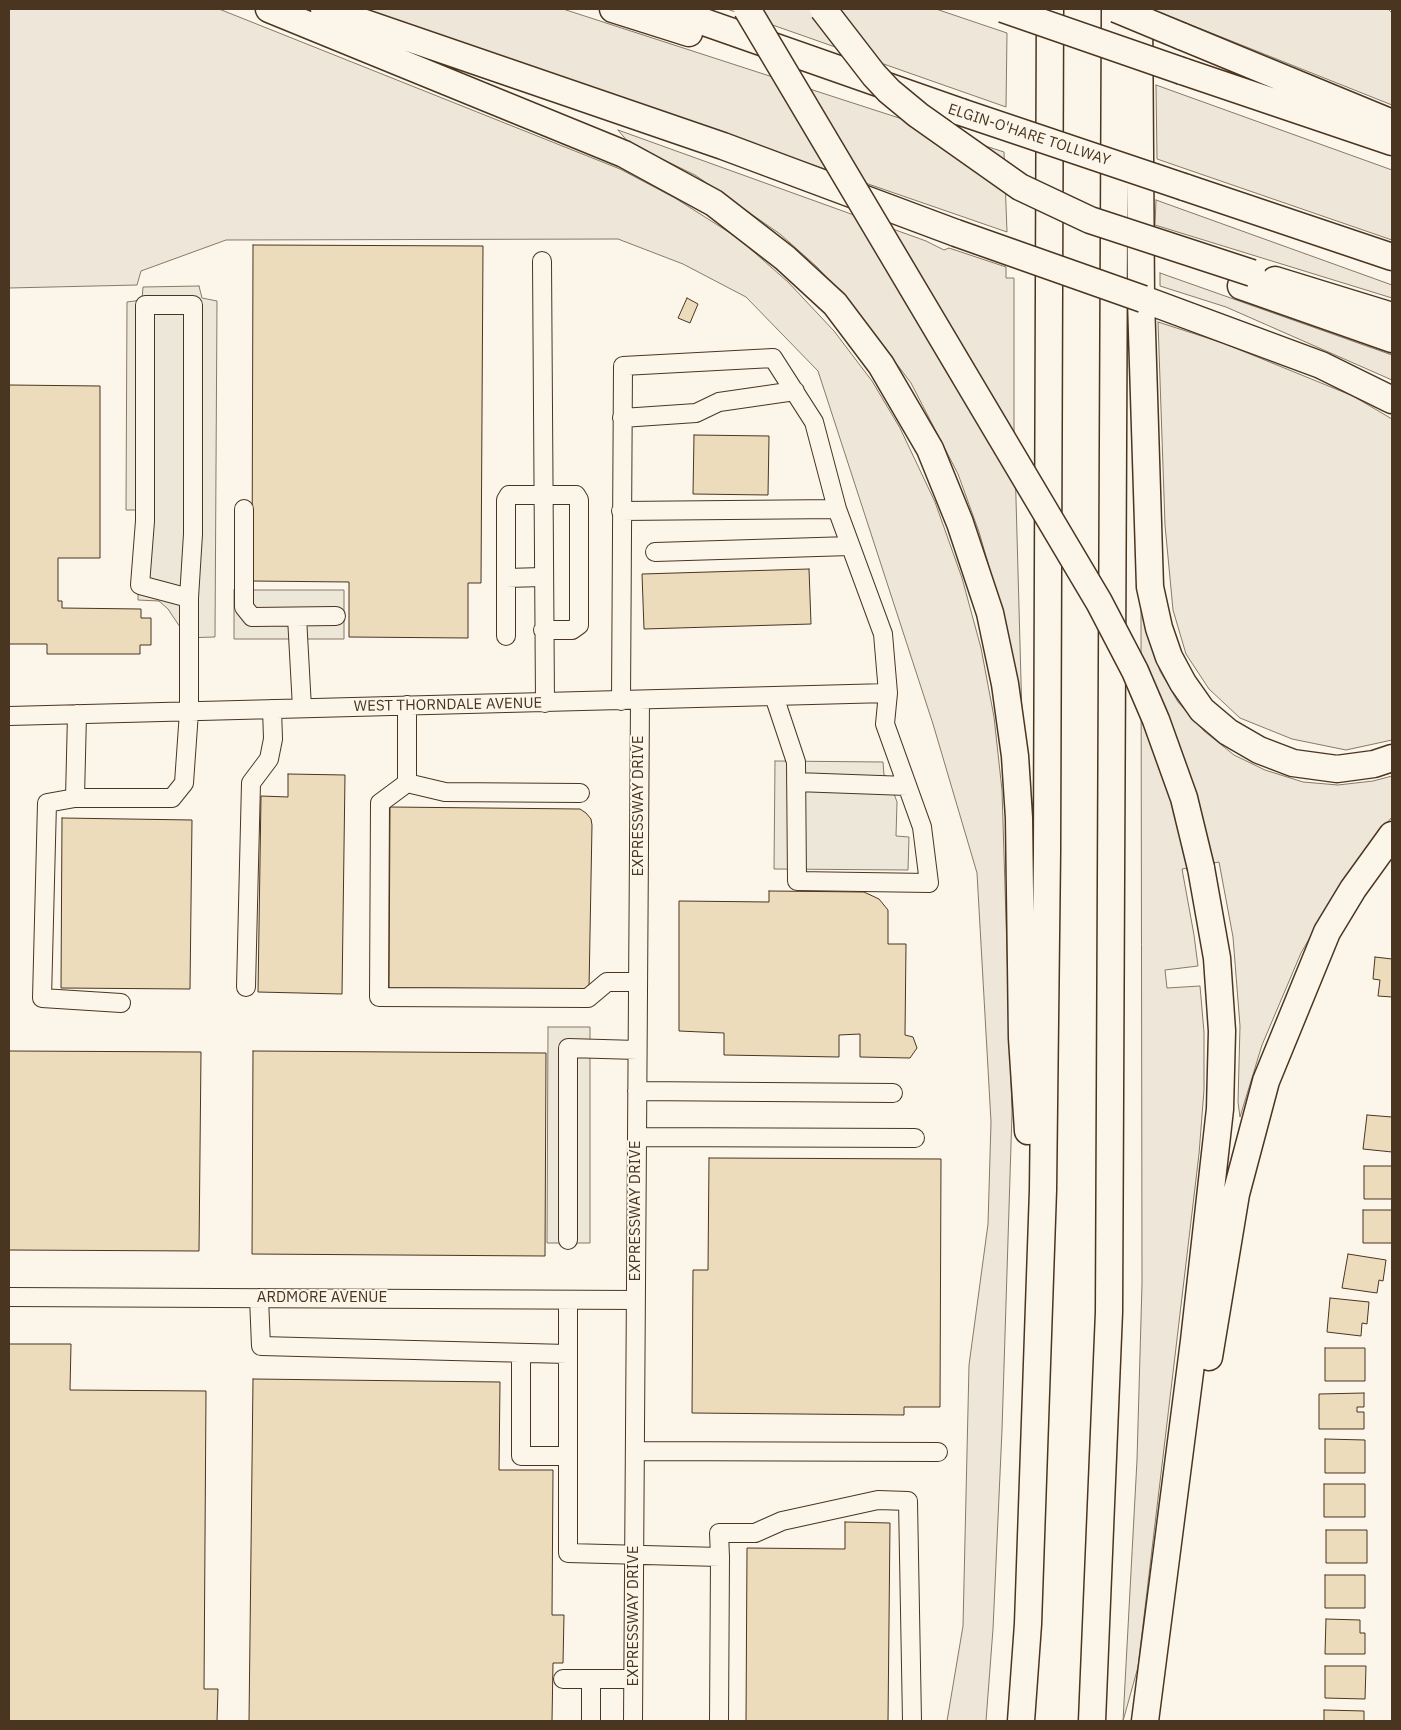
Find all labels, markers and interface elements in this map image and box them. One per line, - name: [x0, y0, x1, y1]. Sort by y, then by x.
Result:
- street label: ELGIN-O'HARE TOLLWAY: [945, 100, 1113, 170]
- street label: WEST THORNDALE AVENUE: [354, 694, 542, 716]
- street label: EXPRESSWAY DRIVE: [630, 736, 648, 876]
- street label: EXPRESSWAY DRIVE: [627, 1141, 645, 1281]
- street label: ARDMORE AVENUE: [257, 1289, 387, 1307]
- street label: EXPRESSWAY DRIVE: [625, 1546, 643, 1686]

